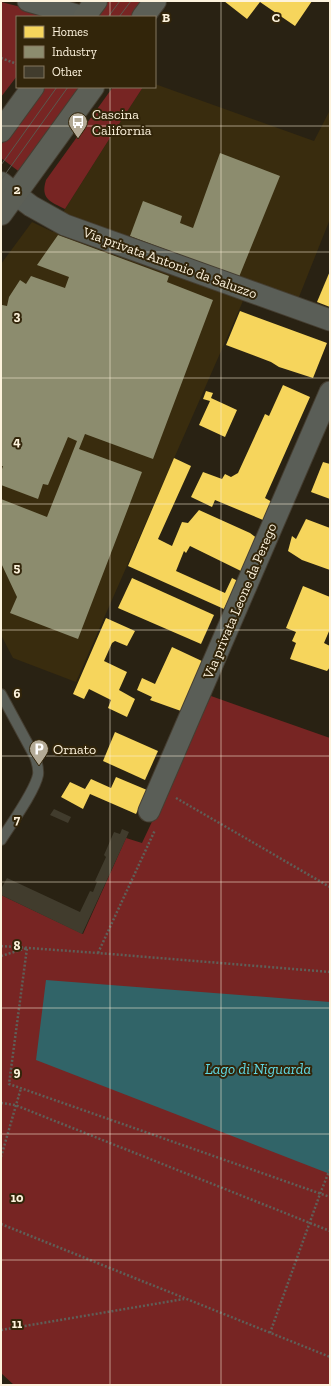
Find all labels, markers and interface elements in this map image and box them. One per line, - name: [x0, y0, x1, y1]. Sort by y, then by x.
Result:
- text: B: [162, 10, 170, 25]
- text: C: [272, 10, 280, 25]
- legend: [16, 16, 156, 88]
- text: Homes: [52, 25, 88, 39]
- text: Industry: [52, 45, 98, 59]
- text: Other: [52, 65, 83, 79]
- place label: Cascina California: [92, 106, 152, 139]
- bus stop icon: Cascina California: [67, 111, 89, 139]
- text: 2: [14, 182, 21, 197]
- street label: Via privata Antonio da Saluzzo: [80, 223, 259, 302]
- text: 3: [14, 308, 21, 323]
- text: 4: [13, 434, 21, 449]
- street label: Via privata Leone da Perego: [199, 521, 281, 682]
- text: 5: [14, 560, 21, 575]
- text: 6: [14, 686, 21, 701]
- parking icon: Ornato: [28, 738, 50, 766]
- place label: Ornato: [53, 741, 96, 758]
- text: 7: [14, 812, 21, 827]
- text: 8: [13, 938, 21, 953]
- water label: Lago di Niguarda: [205, 1060, 311, 1078]
- text: 9: [14, 1064, 21, 1079]
- text: 10: [11, 1190, 24, 1205]
- text: 11: [12, 1316, 23, 1331]

